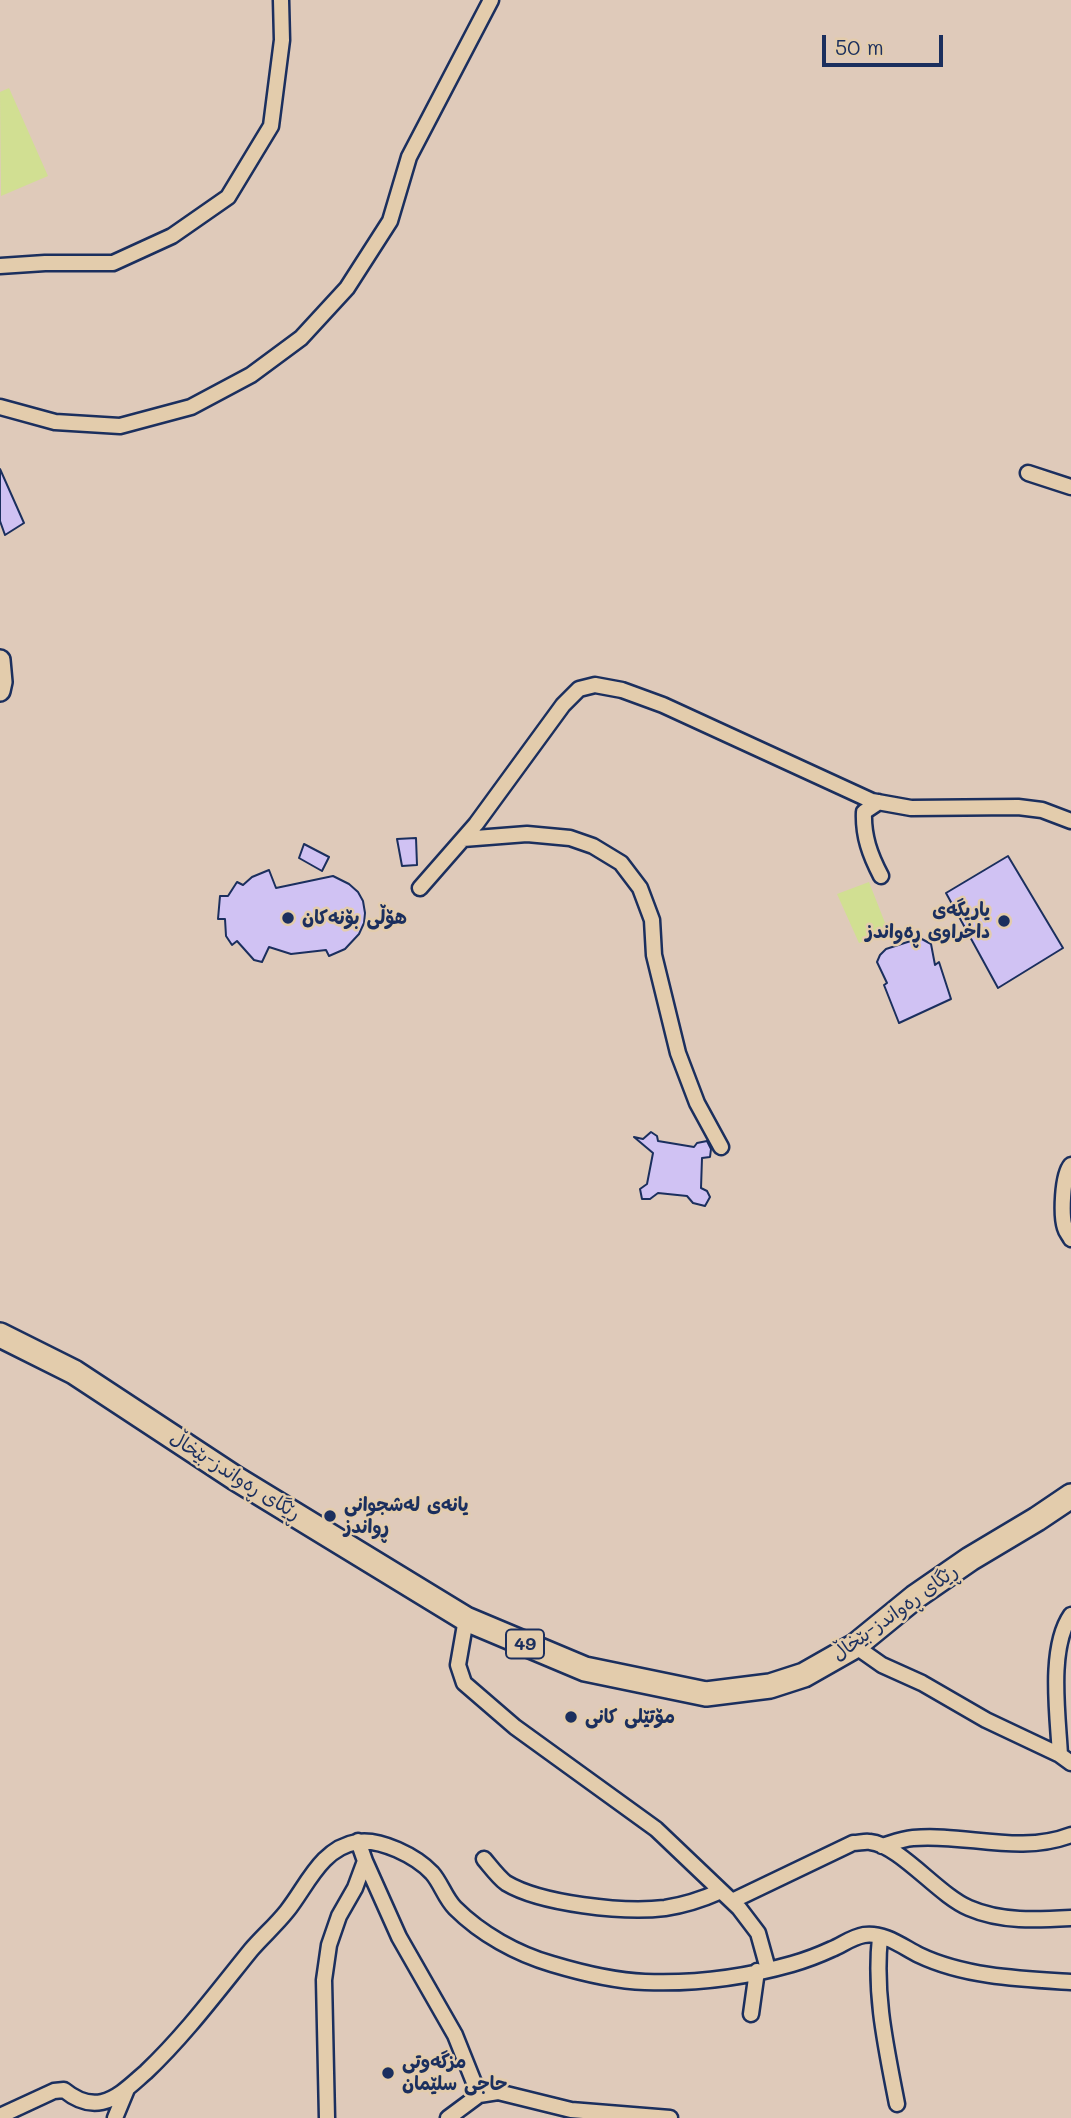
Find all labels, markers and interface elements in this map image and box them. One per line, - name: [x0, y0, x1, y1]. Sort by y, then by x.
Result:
- scale bar: [826, 21, 947, 65]
- text: 50 m: [835, 33, 884, 60]
- place label: یاریگەی داخراوی ڕەواندز: [866, 899, 990, 943]
- place label: هۆڵی بۆنەکان: [302, 907, 407, 929]
- marker: هۆڵی بۆنەکان: [280, 910, 296, 926]
- marker: یاریگەی داخراوی ڕەواندز: [996, 913, 1012, 929]
- street label: ڕێگای ڕەواندز-بێخاڵ: [165, 1427, 305, 1525]
- place label: یانەی لەشجوانی ڕواندز: [344, 1494, 469, 1538]
- marker: یانەی لەشجوانی ڕواندز: [322, 1508, 338, 1524]
- street label: ڕێگای ڕەواندز-بێخاڵ: [828, 1560, 962, 1666]
- road number: 49: [506, 1630, 544, 1658]
- place label: مۆتێلی کانی: [585, 1706, 675, 1728]
- marker: مۆتێلی کانی: [563, 1709, 579, 1725]
- place label: مزگەوتی حاجی سلێمان: [402, 2051, 507, 2095]
- marker: مزگەوتی حاجی سلێمان: [380, 2065, 396, 2081]

